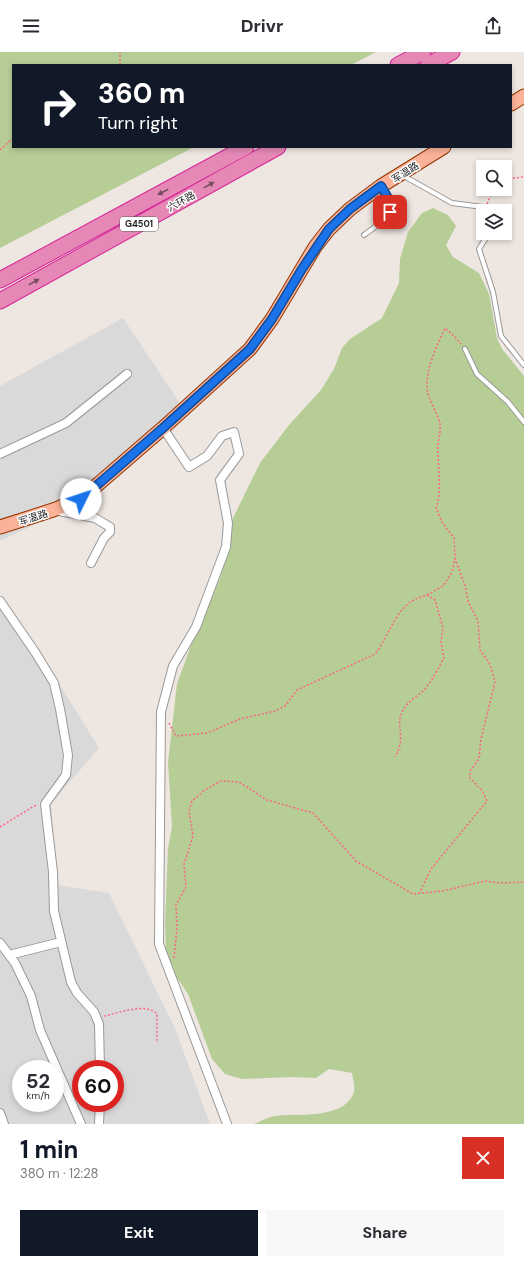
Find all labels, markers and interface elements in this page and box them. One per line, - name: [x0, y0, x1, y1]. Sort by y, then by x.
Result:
- text: Drivr: [241, 14, 283, 38]
- icon: menu: [20, 15, 42, 37]
- icon: share: [482, 15, 504, 37]
- text: 360 m: [98, 75, 185, 112]
- icon: right: [32, 80, 84, 132]
- text: Turn right: [98, 111, 178, 135]
- street label: 军温路: [389, 159, 421, 186]
- map controls: [476, 160, 512, 240]
- button: search: [476, 160, 512, 196]
- one-way arrow: [203, 182, 215, 188]
- street label: 六环路: [165, 188, 198, 214]
- one-way arrow: [157, 189, 168, 196]
- pin: [373, 195, 407, 229]
- icon: arrive: [379, 201, 401, 223]
- button: layers: [476, 204, 512, 240]
- road number: G4501: [120, 217, 158, 231]
- one-way arrow: [28, 278, 40, 285]
- position arrow: [60, 478, 102, 520]
- street label: 军温路: [17, 507, 49, 528]
- speed limit sign: 60: [72, 1060, 124, 1112]
- text: 52: [26, 1068, 50, 1094]
- text: km/h: [26, 1089, 50, 1102]
- text: 1 min: [20, 1134, 78, 1165]
- button: close: [462, 1137, 504, 1179]
- text: 380 m · 12:28: [20, 1165, 98, 1182]
- button: Exit: [20, 1210, 258, 1256]
- button: Share: [266, 1210, 504, 1256]

